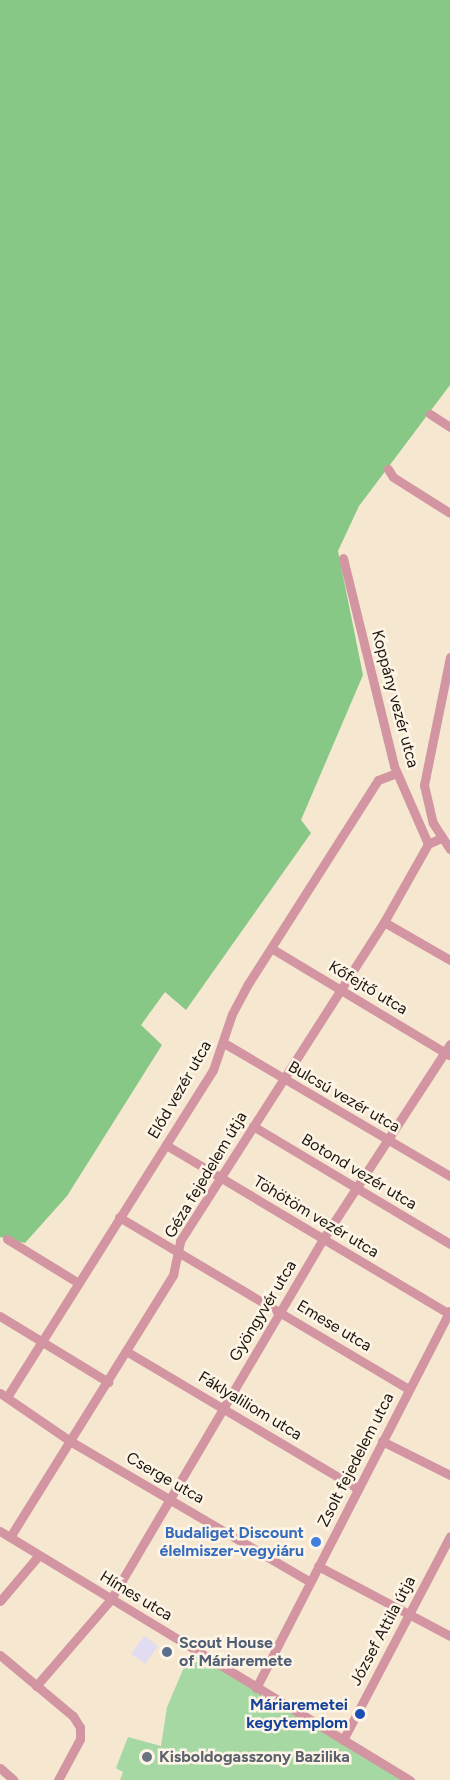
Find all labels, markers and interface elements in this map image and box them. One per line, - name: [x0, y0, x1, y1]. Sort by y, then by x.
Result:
- street label: Koppány vezér utca: [367, 628, 423, 770]
- street label: Kőfejtő utca: [325, 957, 411, 1019]
- street label: Előd vezér utca: [144, 1037, 216, 1143]
- street label: Bulcsú vezér utca: [285, 1057, 403, 1137]
- street label: Géza fejedelem útja: [161, 1108, 251, 1242]
- street label: Botond vezér utca: [298, 1130, 420, 1214]
- street label: Töhötöm vezér utca: [250, 1172, 382, 1262]
- street label: Gyöngyvér utca: [225, 1257, 301, 1365]
- street label: Emese utca: [293, 1296, 375, 1356]
- street label: Fáklyaliliom utca: [195, 1368, 305, 1444]
- street label: Zsolt fejedelem utca: [314, 1390, 398, 1530]
- street label: Cserge utca: [123, 1448, 207, 1508]
- place label: Budaliget Discount élelmiszer-vegyiáru: [160, 1523, 304, 1561]
- marker: Budaliget Discount élelmiszer-vegyiáru: [309, 1535, 323, 1549]
- street label: Hímes utca: [96, 1567, 176, 1625]
- street label: József Attila útja: [346, 1573, 420, 1689]
- place label: Scout House of Máriaremete: [179, 1633, 292, 1671]
- marker: Scout House of Máriaremete: [160, 1645, 174, 1659]
- place label: Máriaremetei kegytemplom: [246, 1695, 348, 1733]
- marker: Máriaremetei kegytemplom: [353, 1707, 367, 1721]
- place label: Kisboldogasszony Bazilika: [159, 1747, 350, 1767]
- marker: Kisboldogasszony Bazilika: [140, 1750, 154, 1764]

